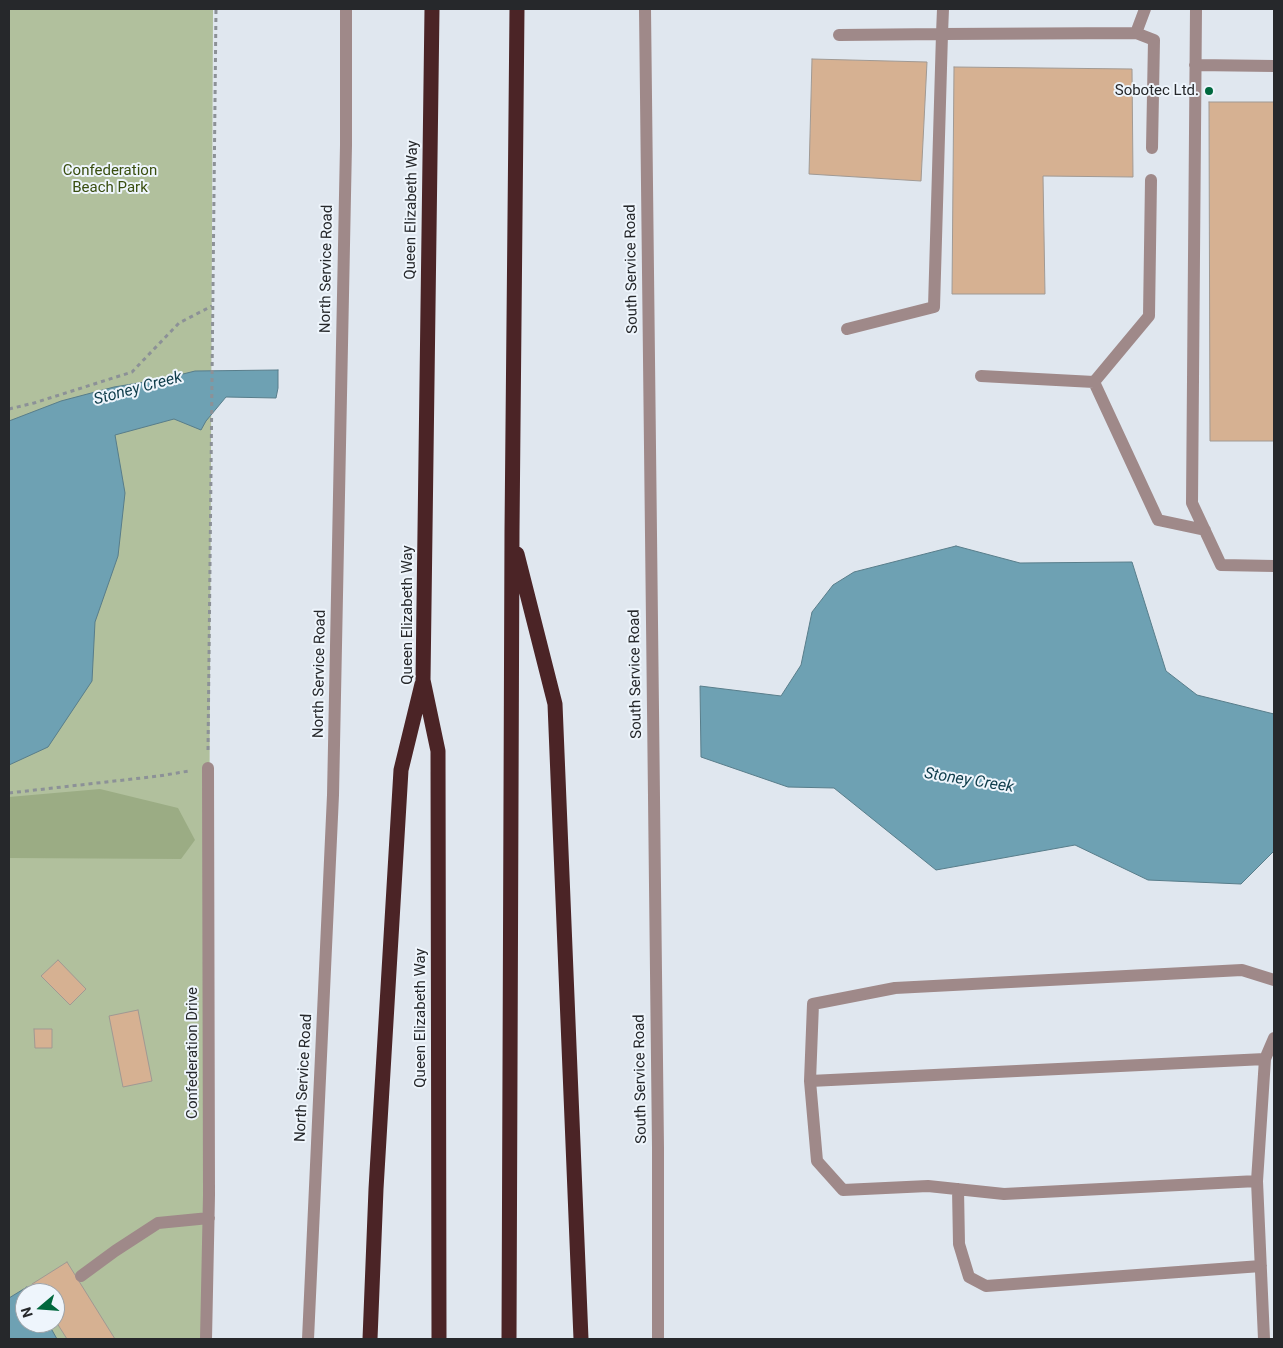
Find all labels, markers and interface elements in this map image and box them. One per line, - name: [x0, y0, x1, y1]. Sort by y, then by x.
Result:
- place label: Sobotec Ltd.: [1115, 82, 1199, 100]
- marker: Sobotec Ltd.: [1203, 85, 1215, 97]
- street label: Queen Elizabeth Way: [402, 140, 422, 280]
- park label: Confederation Beach Park: [63, 162, 157, 197]
- street label: South Service Road: [622, 204, 642, 334]
- street label: North Service Road: [317, 205, 337, 333]
- water label: Stoney Creek: [92, 368, 184, 410]
- street label: Queen Elizabeth Way: [399, 545, 417, 685]
- street label: South Service Road: [626, 609, 646, 739]
- street label: North Service Road: [310, 610, 330, 738]
- water label: Stoney Creek: [923, 764, 1015, 798]
- street label: Queen Elizabeth Way: [412, 948, 430, 1088]
- street label: Confederation Drive: [184, 987, 202, 1119]
- street label: North Service Road: [292, 1013, 316, 1143]
- street label: South Service Road: [631, 1014, 651, 1144]
- north arrow: [15, 1283, 65, 1333]
- text: N: [18, 1305, 36, 1320]

